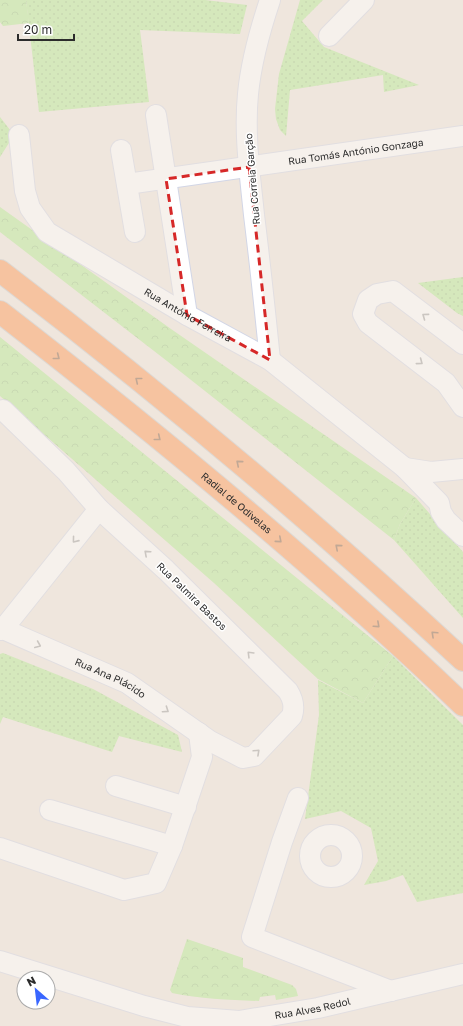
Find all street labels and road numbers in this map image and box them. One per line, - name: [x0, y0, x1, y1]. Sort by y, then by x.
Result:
- street label: Rua Correia Garção: [242, 133, 262, 225]
- street label: Rua Tomás António Gonzaga: [287, 136, 424, 167]
- street label: Rua António Ferreira: [142, 285, 234, 344]
- street label: Radial de Odivelas: [199, 470, 275, 536]
- street label: Rua Palmira Bastos: [155, 560, 229, 632]
- street label: Rua Ana Plácido: [73, 655, 148, 700]
- street label: Rua Alves Redol: [274, 995, 352, 1021]

